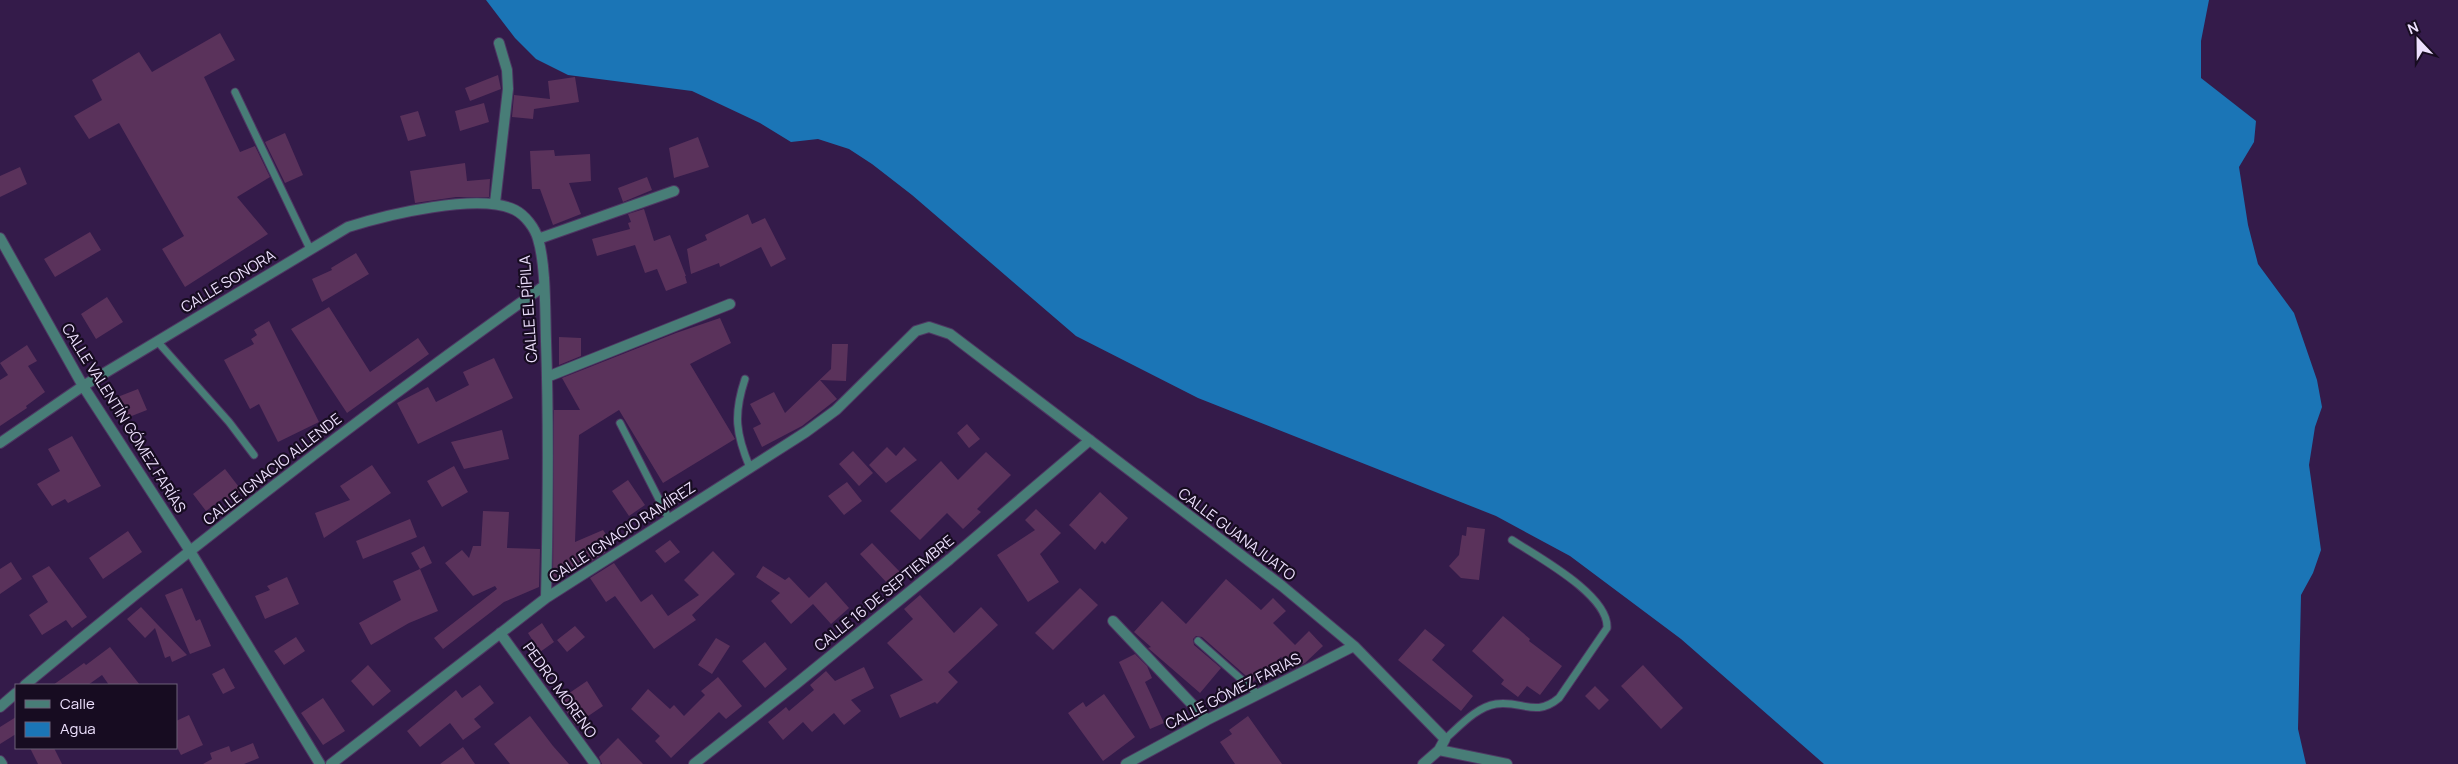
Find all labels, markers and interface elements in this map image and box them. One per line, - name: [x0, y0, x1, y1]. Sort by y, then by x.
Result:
- north arrow: [2393, 15, 2443, 65]
- text: N: [2405, 17, 2421, 38]
- street label: CALLE SONORA: [177, 244, 280, 318]
- street label: CALLE EL PÍPILA: [514, 254, 542, 363]
- street label: CALLE VALENTÍN GÓMEZ FARÍAS: [57, 319, 191, 517]
- street label: CALLE IGNACIO ALLENDE: [198, 408, 346, 530]
- street label: CALLE IGNACIO RAMÍREZ: [545, 477, 699, 587]
- street label: CALLE GUANAJUATO: [1174, 483, 1300, 585]
- street label: CALLE 16 DE SEPTIEMBRE: [810, 530, 958, 656]
- street label: PEDRO MORENO: [518, 638, 602, 742]
- street label: CALLE GÓMEZ FARIAS: [1161, 648, 1305, 734]
- legend: [15, 684, 178, 749]
- text: Calle: [60, 693, 95, 714]
- text: Agua: [60, 718, 96, 739]

